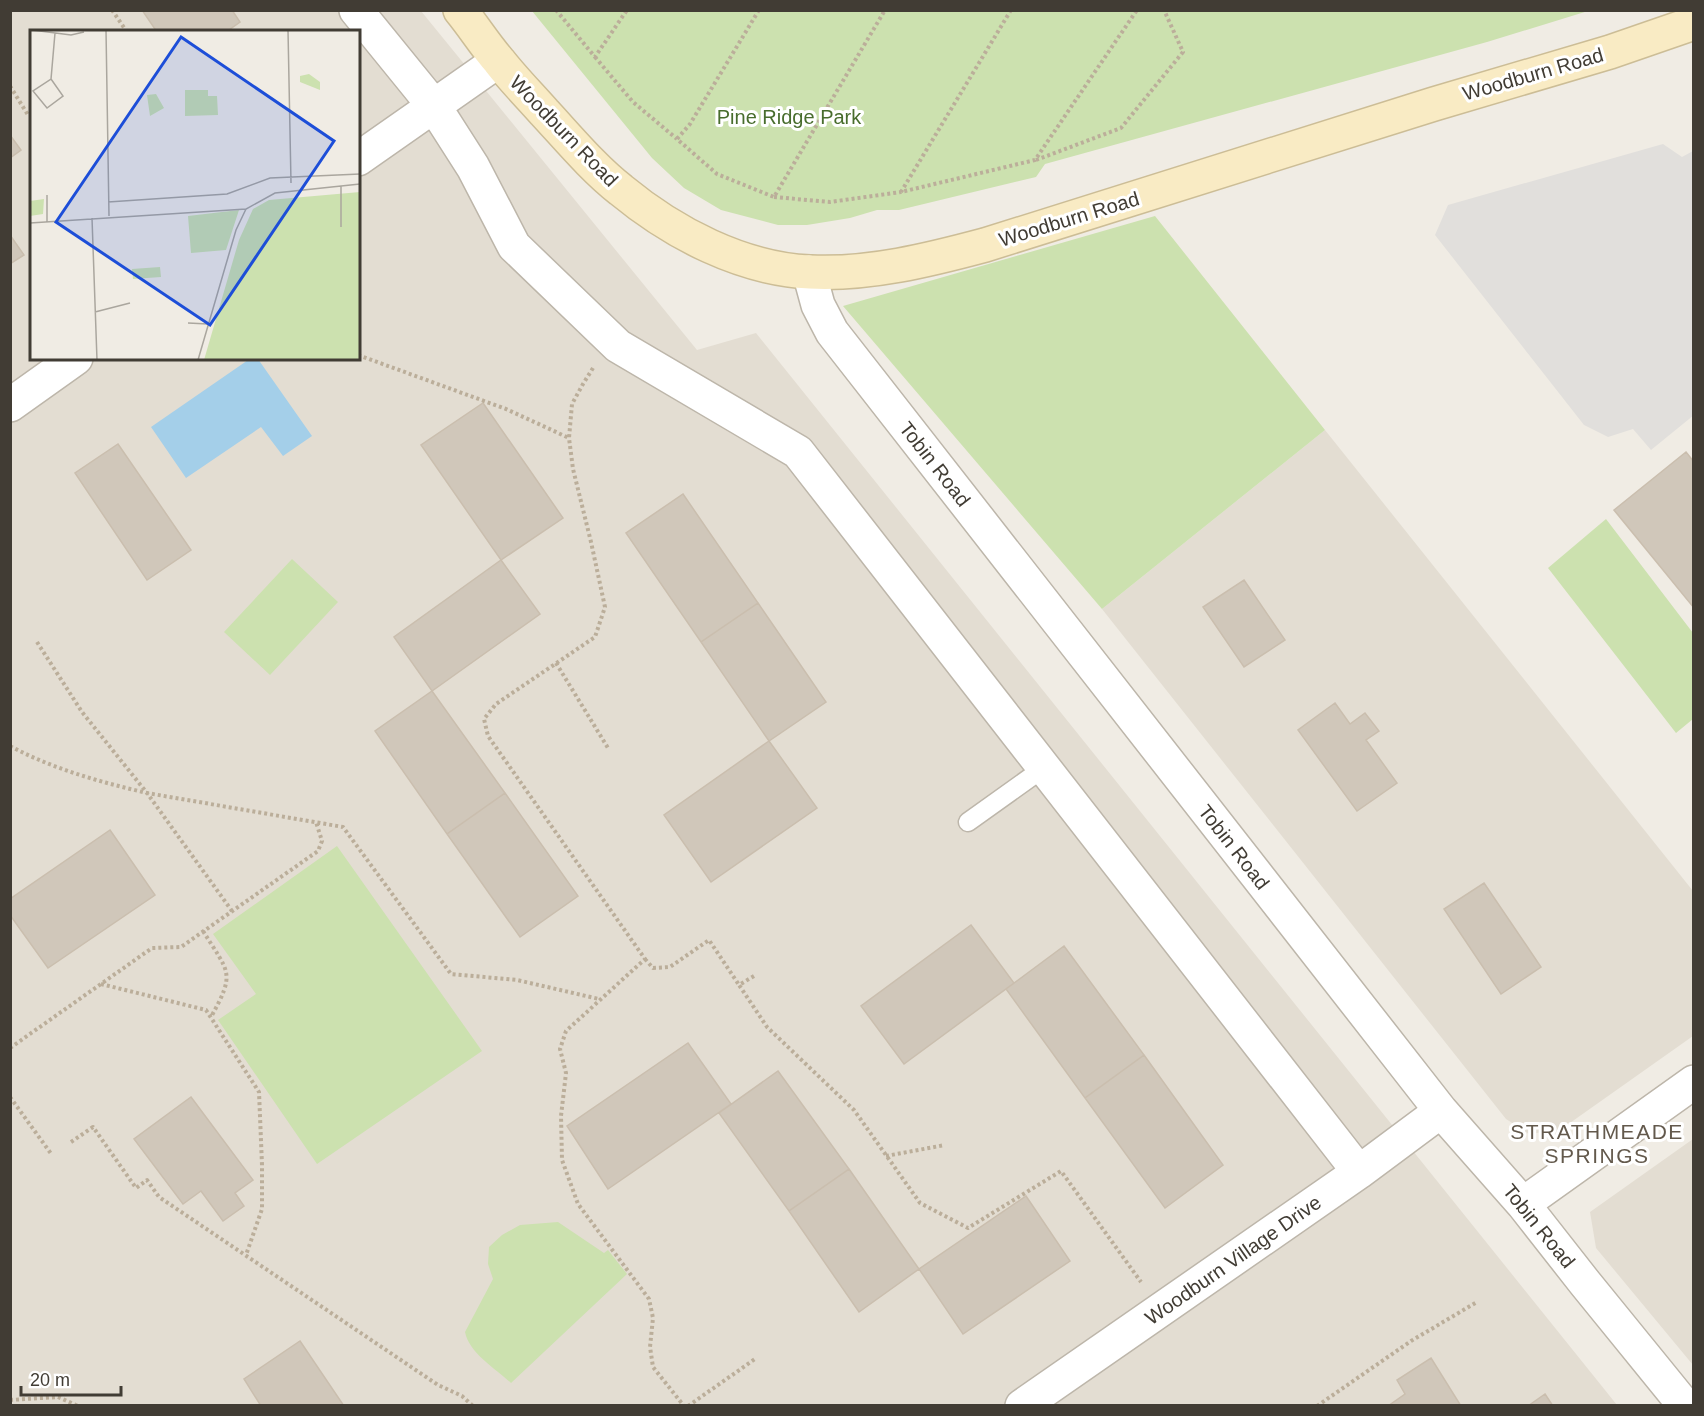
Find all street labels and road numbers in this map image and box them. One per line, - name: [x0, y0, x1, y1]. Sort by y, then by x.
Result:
- street label: Woodburn Road: [1460, 43, 1606, 105]
- street label: Woodburn Road: [506, 71, 622, 191]
- street label: Woodburn Road: [996, 187, 1142, 251]
- street label: Tobin Road: [895, 417, 975, 511]
- street label: Tobin Road: [1194, 800, 1274, 894]
- street label: Tobin Road: [1499, 1180, 1579, 1272]
- street label: Woodburn Village Drive: [1141, 1191, 1325, 1329]

